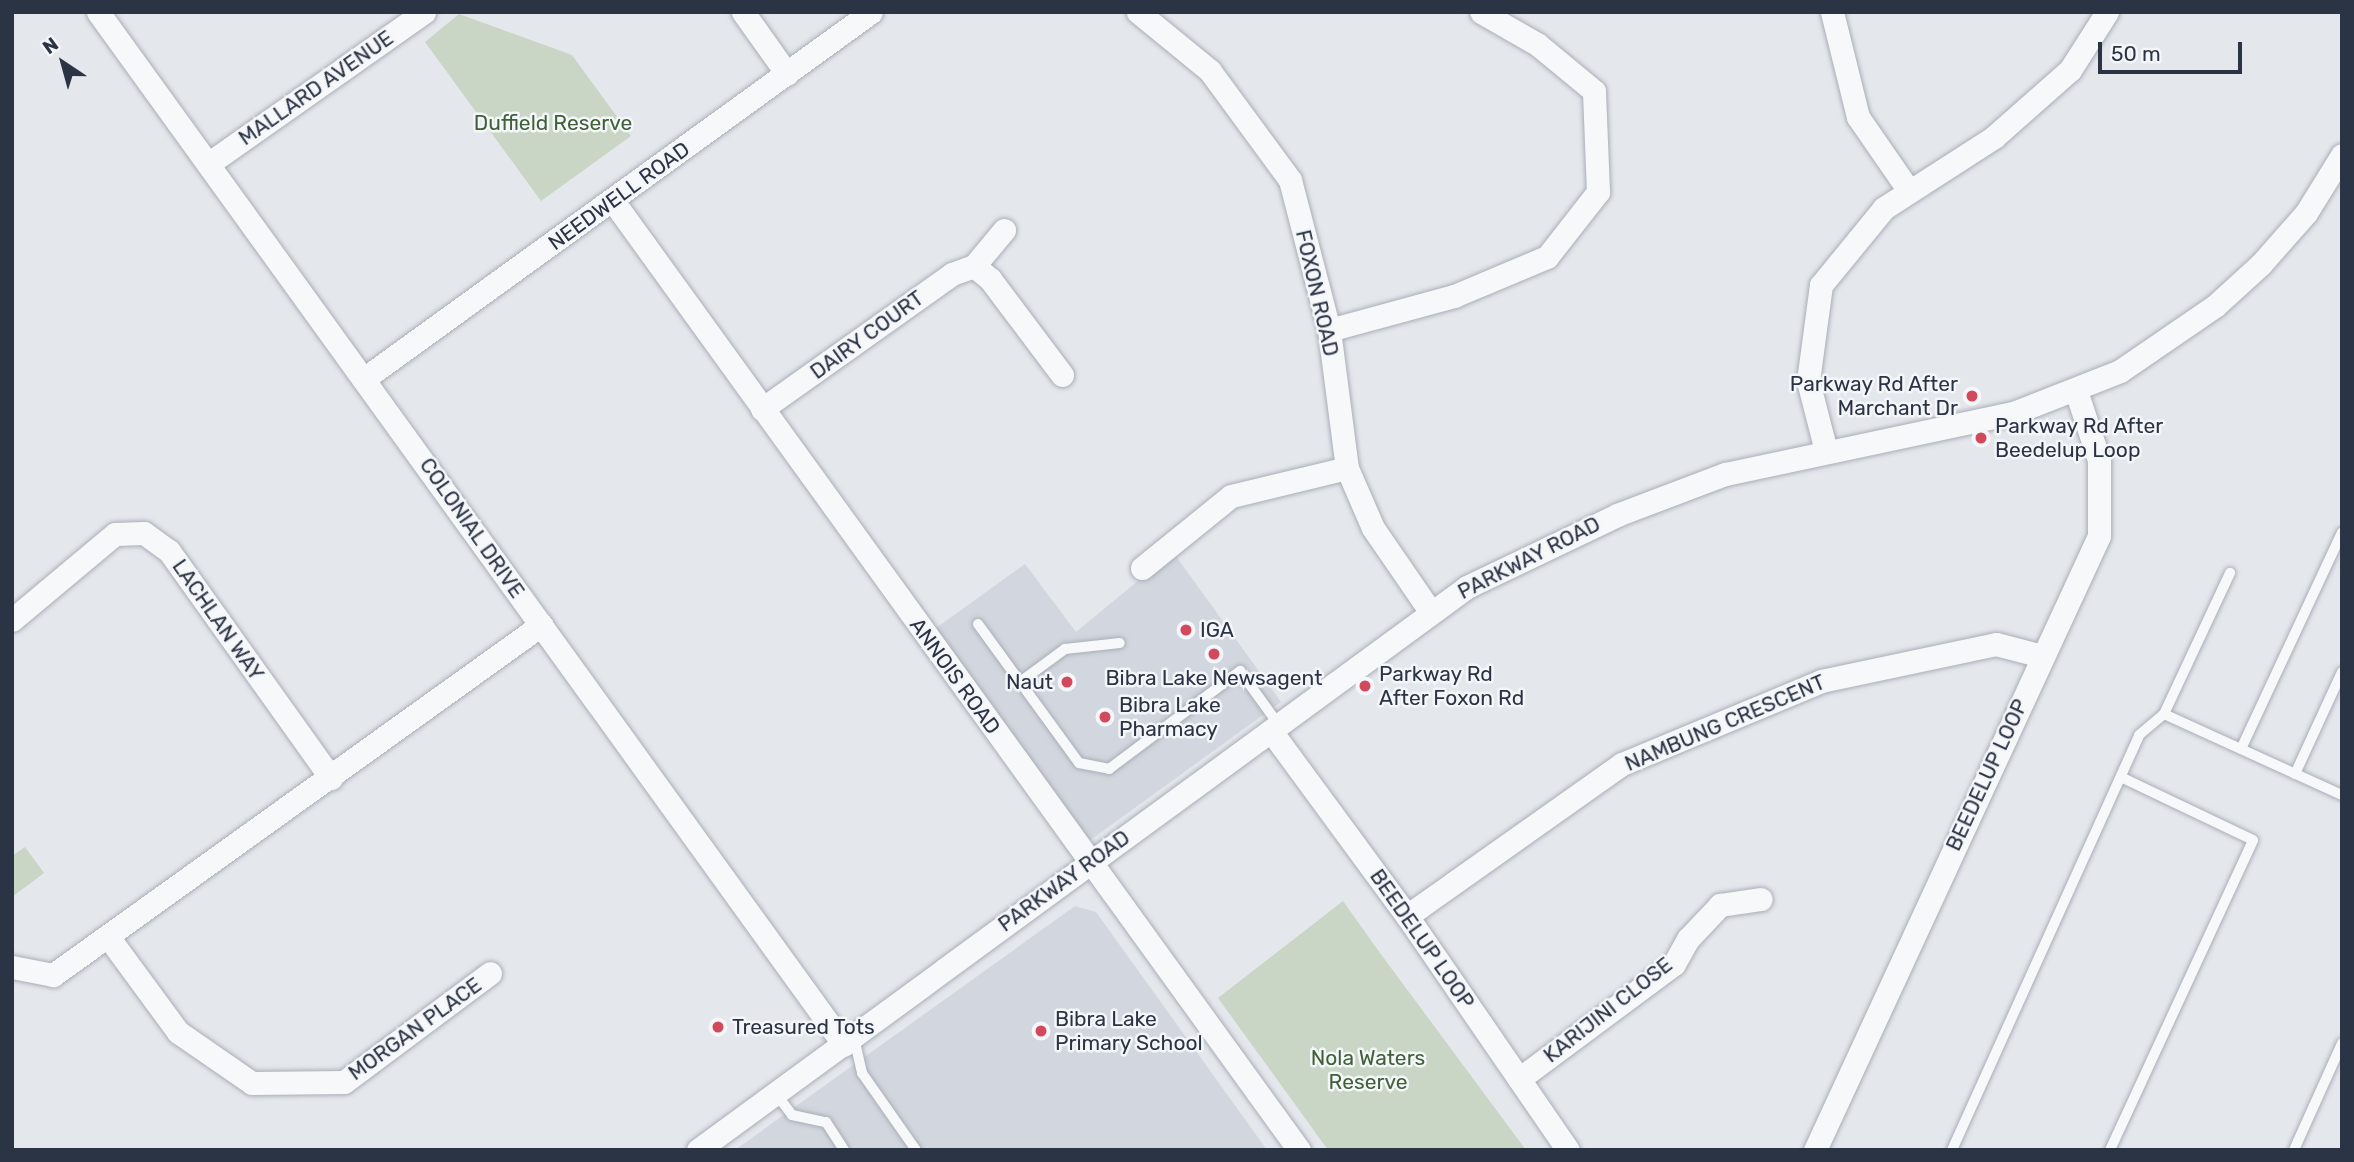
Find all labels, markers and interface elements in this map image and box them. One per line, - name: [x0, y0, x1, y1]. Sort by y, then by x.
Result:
- street label: MALLARD AVENUE: [234, 25, 398, 151]
- north arrow: [28, 28, 98, 98]
- scale bar: [2102, 28, 2246, 72]
- text: N: [38, 32, 63, 59]
- text: 50 m: [2111, 41, 2161, 66]
- park label: Duffield Reserve: [474, 110, 632, 136]
- street label: NEEDWELL ROAD: [543, 136, 695, 256]
- street label: FOXON ROAD: [1290, 227, 1344, 359]
- street label: DAIRY COURT: [805, 285, 929, 385]
- place label: Parkway Rd After Marchant Dr: [1789, 371, 1958, 421]
- marker: Parkway Rd After Marchant Dr: [1964, 388, 1980, 404]
- place label: Parkway Rd After Beedelup Loop: [1995, 413, 2164, 463]
- marker: Parkway Rd After Beedelup Loop: [1973, 430, 1989, 446]
- street label: COLONIAL DRIVE: [414, 453, 530, 603]
- street label: PARKWAY ROAD: [1453, 511, 1605, 605]
- street label: LACHLAN WAY: [167, 554, 269, 686]
- street label: ANNOIS ROAD: [904, 613, 1006, 739]
- place label: IGA: [1200, 617, 1234, 643]
- marker: IGA: [1178, 622, 1194, 638]
- marker: Bibra Lake Newsagent: [1206, 646, 1222, 662]
- place label: Parkway Rd After Foxon Rd: [1379, 661, 1525, 711]
- place label: Bibra Lake Newsagent: [1106, 665, 1322, 691]
- place label: Naut: [1006, 669, 1053, 695]
- street label: NAMBUNG CRESCENT: [1621, 669, 1829, 777]
- marker: Naut: [1059, 674, 1075, 690]
- marker: Parkway Rd After Foxon Rd: [1357, 678, 1373, 694]
- place label: Bibra Lake Pharmacy: [1119, 692, 1221, 742]
- street label: BEEDELUP LOOP: [1941, 695, 2033, 855]
- marker: Bibra Lake Pharmacy: [1097, 709, 1113, 725]
- street label: PARKWAY ROAD: [993, 825, 1135, 937]
- street label: BEEDELUP LOOP: [1364, 864, 1480, 1014]
- street label: KARIJINI CLOSE: [1539, 952, 1677, 1068]
- street label: MORGAN PLACE: [344, 972, 486, 1086]
- place label: Bibra Lake Primary School: [1055, 1006, 1203, 1056]
- place label: Treasured Tots: [732, 1014, 875, 1040]
- marker: Treasured Tots: [710, 1019, 726, 1035]
- marker: Bibra Lake Primary School: [1033, 1023, 1049, 1039]
- park label: Nola Waters Reserve: [1311, 1045, 1425, 1095]

